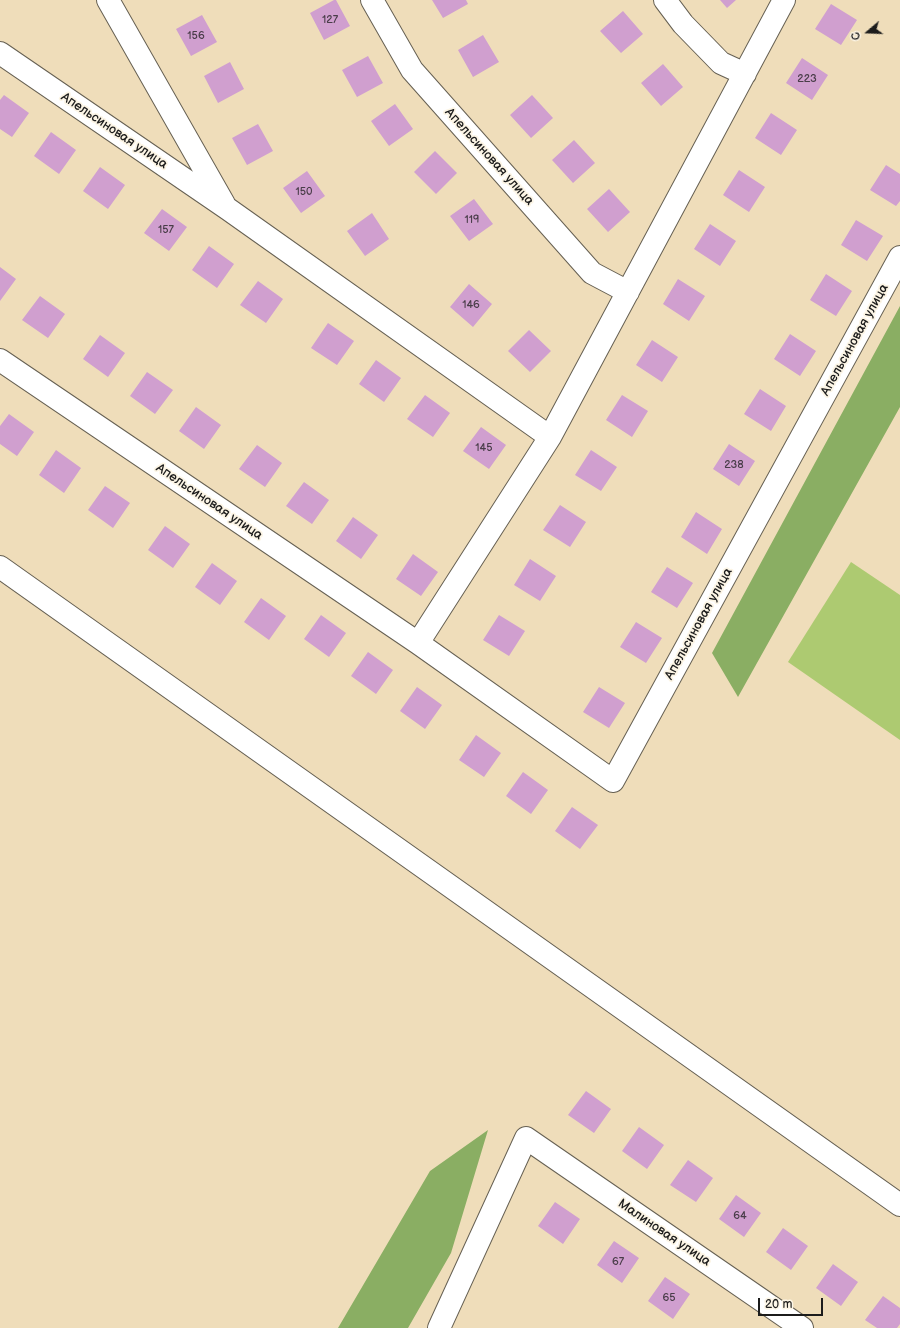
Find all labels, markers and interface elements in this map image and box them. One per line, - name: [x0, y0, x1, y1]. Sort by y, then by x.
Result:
- north arrow: [848, 12, 888, 52]
- house number: 127: [322, 13, 338, 27]
- house number: 156: [187, 29, 205, 43]
- text: С: [849, 30, 864, 42]
- house number: 223: [797, 72, 817, 86]
- street label: Апельсиновая улица: [58, 89, 170, 173]
- street label: Апельсиновая улица: [441, 105, 537, 209]
- house number: 150: [295, 185, 313, 199]
- house number: 119: [465, 213, 479, 227]
- house number: 157: [158, 223, 174, 237]
- street label: Апельсиновая улица: [818, 281, 892, 399]
- house number: 146: [462, 298, 480, 312]
- house number: 145: [475, 441, 493, 455]
- house number: 238: [724, 458, 744, 472]
- street label: Апельсиновая улица: [153, 460, 265, 544]
- street label: Апельсиновая улица: [662, 565, 736, 683]
- street label: Малиновая улица: [615, 1196, 713, 1270]
- house number: 64: [733, 1209, 747, 1223]
- house number: 67: [612, 1255, 624, 1269]
- scale bar: [760, 1290, 825, 1316]
- house number: 65: [662, 1291, 676, 1305]
- text: 20 m: [765, 1297, 792, 1312]

